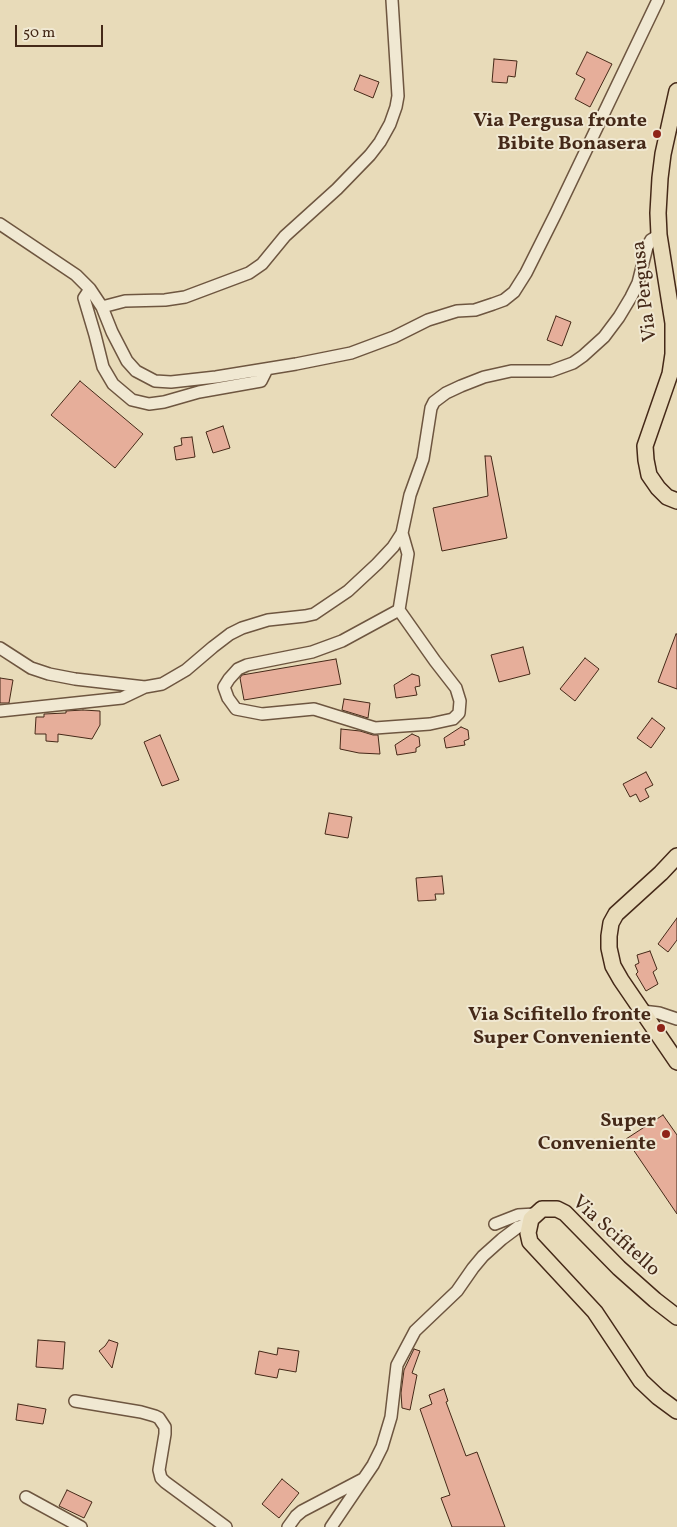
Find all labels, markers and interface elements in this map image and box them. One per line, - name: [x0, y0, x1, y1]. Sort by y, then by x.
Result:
- scale bar: [18, 15, 105, 47]
- text: 50 m: [23, 23, 55, 44]
- place label: Via Pergusa fronte Bibite Bonasera: [473, 110, 647, 157]
- marker: Via Pergusa fronte Bibite Bonasera: [651, 128, 663, 140]
- street label: Via Pergusa: [628, 239, 664, 343]
- place label: Via Scifitello fronte Super Conveniente: [468, 1004, 651, 1051]
- marker: Via Scifitello fronte Super Conveniente: [655, 1022, 667, 1034]
- place label: Super Conveniente: [538, 1110, 656, 1157]
- marker: Super Conveniente: [660, 1128, 672, 1140]
- street label: Via Scifitello: [566, 1191, 664, 1283]

